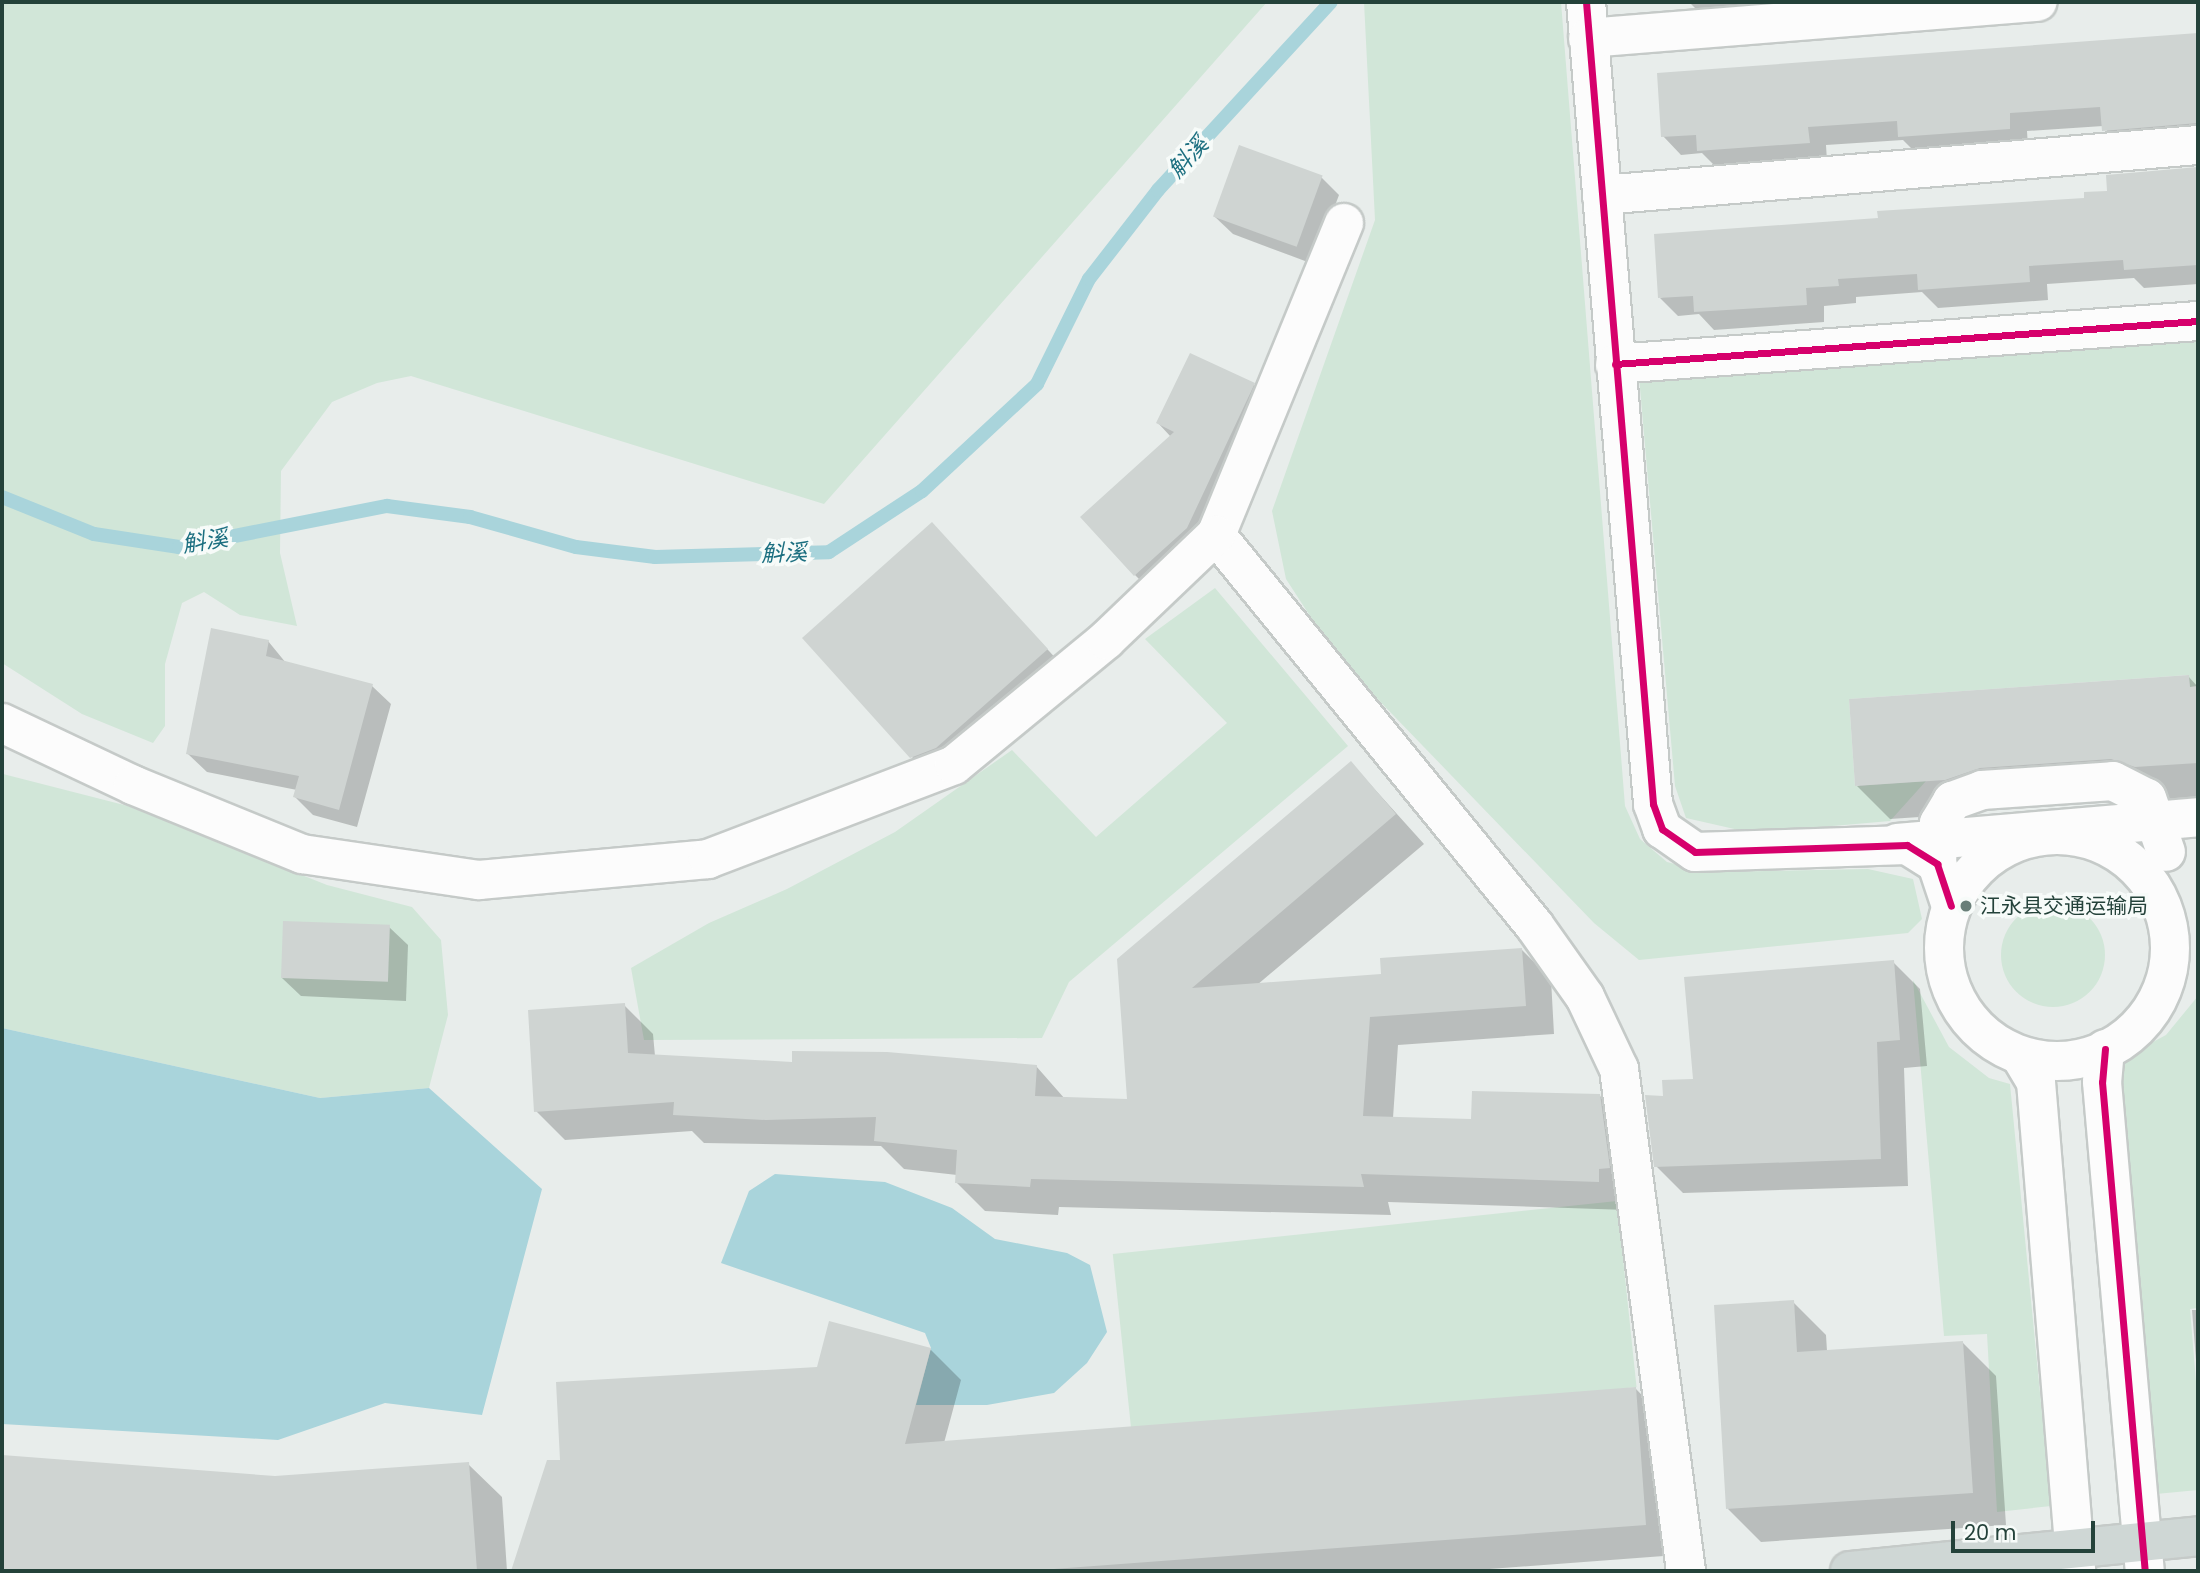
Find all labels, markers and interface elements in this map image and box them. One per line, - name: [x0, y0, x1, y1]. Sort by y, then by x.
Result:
- water label: 斛溪: [1162, 131, 1214, 183]
- water label: 斛溪: [180, 524, 230, 558]
- water label: 斛溪: [761, 538, 807, 568]
- place label: 江永县交通运输局: [1980, 893, 2148, 919]
- marker: 江永县交通运输局: [1958, 898, 1974, 914]
- scale bar: [1955, 1506, 2098, 1550]
- text: 20 m: [1964, 1518, 2017, 1547]

